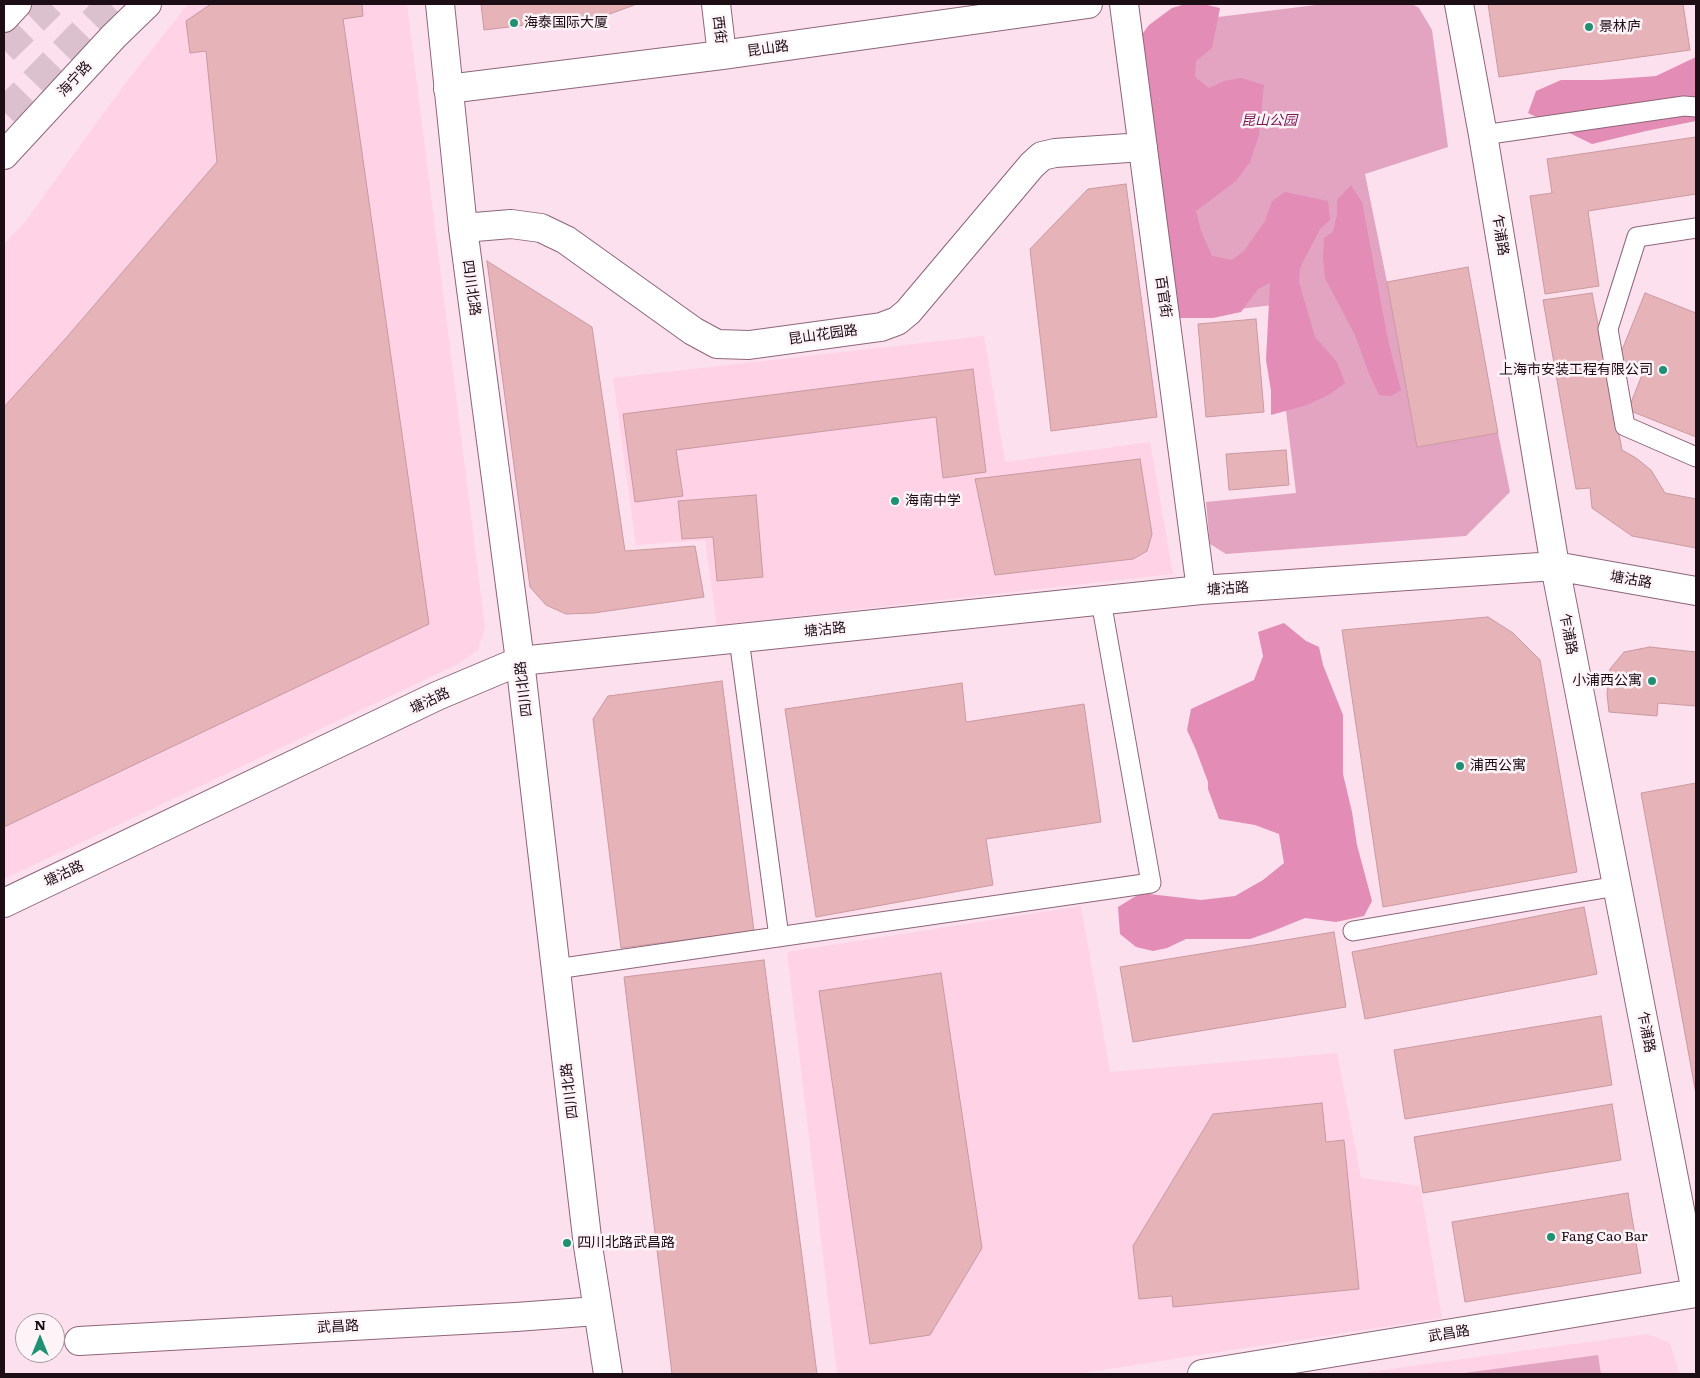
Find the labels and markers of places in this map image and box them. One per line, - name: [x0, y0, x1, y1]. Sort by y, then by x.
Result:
- place label: 海泰国际大厦: [524, 15, 608, 31]
- marker: 海泰国际大厦: [508, 17, 520, 29]
- place label: 景林庐: [1599, 19, 1641, 35]
- marker: 景林庐: [1583, 21, 1595, 33]
- place label: 上海市安装工程有限公司: [1499, 362, 1653, 378]
- marker: 上海市安装工程有限公司: [1657, 364, 1669, 376]
- place label: 海南中学: [905, 493, 961, 509]
- marker: 海南中学: [889, 495, 901, 507]
- place label: 小浦西公寓: [1572, 673, 1642, 689]
- marker: 小浦西公寓: [1646, 675, 1658, 687]
- place label: 浦西公寓: [1470, 758, 1526, 774]
- marker: 浦西公寓: [1454, 760, 1466, 772]
- place label: Fang Cao Bar: [1561, 1229, 1648, 1245]
- marker: Fang Cao Bar: [1545, 1231, 1557, 1243]
- place label: 四川北路武昌路: [577, 1235, 675, 1251]
- marker: 四川北路武昌路: [561, 1237, 573, 1249]

